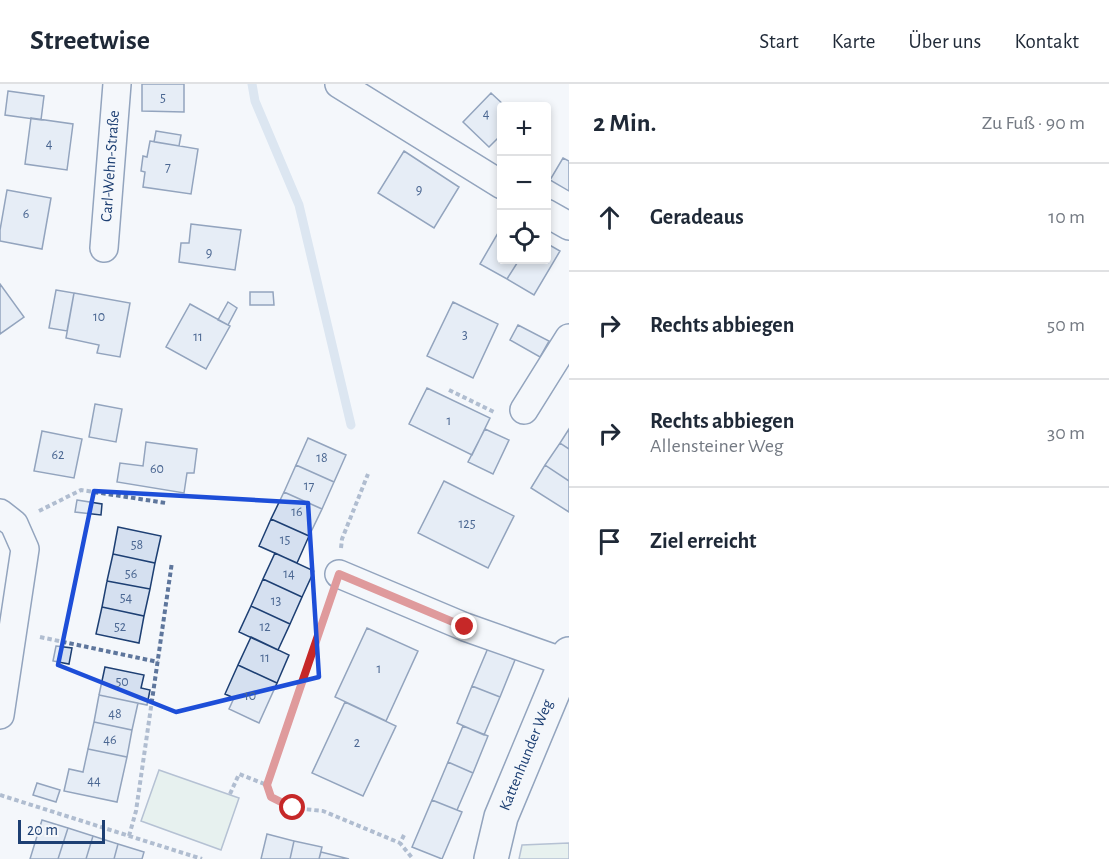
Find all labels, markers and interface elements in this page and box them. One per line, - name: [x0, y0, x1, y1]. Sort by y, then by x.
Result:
- text: Streetwise: [30, 27, 150, 55]
- text: Start: [759, 31, 799, 52]
- text: Karte: [832, 31, 875, 52]
- text: Über uns: [908, 31, 981, 52]
- text: Kontakt: [1014, 31, 1079, 52]
- house number: 5: [160, 91, 166, 105]
- map controls: [497, 102, 551, 264]
- button: +: [497, 102, 551, 156]
- house number: 4: [483, 107, 490, 121]
- street label: Carl-Wehn-Straße: [98, 110, 122, 222]
- text: 2 Min.: [593, 110, 656, 136]
- text: Zu Fuß · 90 m: [982, 113, 1085, 133]
- house number: 4: [46, 137, 53, 151]
- button: −: [497, 156, 551, 210]
- house number: 7: [165, 160, 171, 174]
- house number: 9: [416, 183, 422, 197]
- icon: ahead: [593, 201, 626, 234]
- text: Geradeaus: [650, 206, 744, 228]
- house number: 6: [23, 207, 29, 221]
- text: 10 m: [1048, 207, 1085, 227]
- button: locate: [497, 210, 551, 264]
- house number: 9: [206, 246, 212, 260]
- icon: right: [593, 309, 626, 342]
- house number: 10: [93, 310, 105, 324]
- text: Rechts abbiegen: [650, 314, 794, 336]
- text: 50 m: [1047, 315, 1085, 335]
- house number: 3: [462, 328, 468, 342]
- house number: 11: [193, 330, 203, 344]
- text: Rechts abbiegen: [650, 410, 794, 432]
- house number: 1: [447, 414, 451, 428]
- icon: right: [593, 417, 626, 450]
- text: 30 m: [1047, 423, 1085, 443]
- text: Allensteiner Weg: [650, 436, 784, 456]
- house number: 62: [52, 448, 64, 462]
- house number: 18: [316, 451, 328, 465]
- house number: 60: [150, 462, 164, 476]
- house number: 17: [304, 479, 314, 493]
- house number: 16: [291, 505, 303, 519]
- house number: 125: [458, 517, 476, 531]
- icon: arrive: [593, 525, 626, 558]
- text: Ziel erreicht: [650, 530, 757, 552]
- house number: 15: [280, 533, 290, 547]
- house number: 58: [131, 538, 143, 552]
- house number: 56: [125, 567, 137, 581]
- house number: 14: [283, 567, 295, 581]
- house number: 54: [120, 591, 133, 605]
- house number: 13: [271, 594, 282, 608]
- route end: [451, 613, 477, 639]
- house number: 52: [114, 620, 126, 634]
- house number: 12: [259, 620, 271, 634]
- house number: 11: [260, 651, 270, 665]
- house number: 1: [377, 662, 381, 676]
- house number: 50: [115, 675, 129, 689]
- house number: 10: [244, 689, 256, 703]
- street label: Kattenhunder Weg: [496, 697, 556, 813]
- house number: 48: [108, 707, 122, 721]
- house number: 46: [103, 733, 117, 747]
- house number: 2: [354, 736, 360, 750]
- house number: 44: [87, 774, 101, 788]
- route start: [279, 794, 305, 820]
- scale bar: [18, 817, 105, 844]
- text: 20 m: [27, 822, 58, 838]

